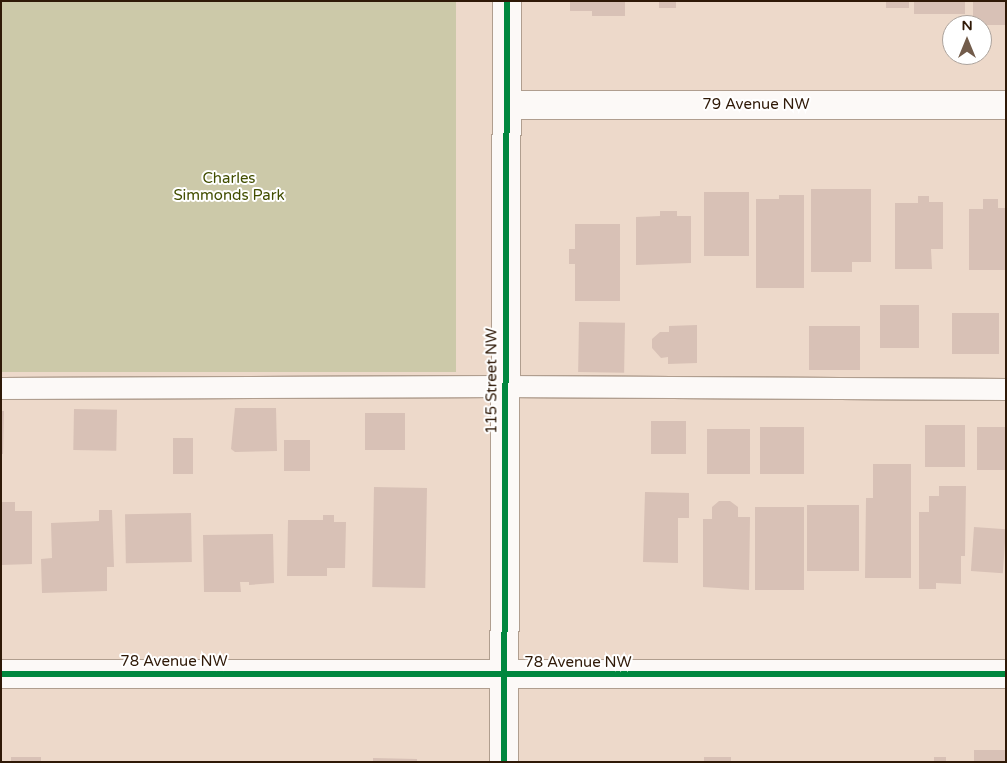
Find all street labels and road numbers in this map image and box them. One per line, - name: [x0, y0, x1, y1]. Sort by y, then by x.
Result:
- street label: 79 Avenue NW: [702, 96, 810, 114]
- street label: 115 Street NW: [483, 328, 501, 434]
- street label: 78 Avenue NW: [120, 653, 228, 671]
- street label: 78 Avenue NW: [524, 654, 632, 672]

